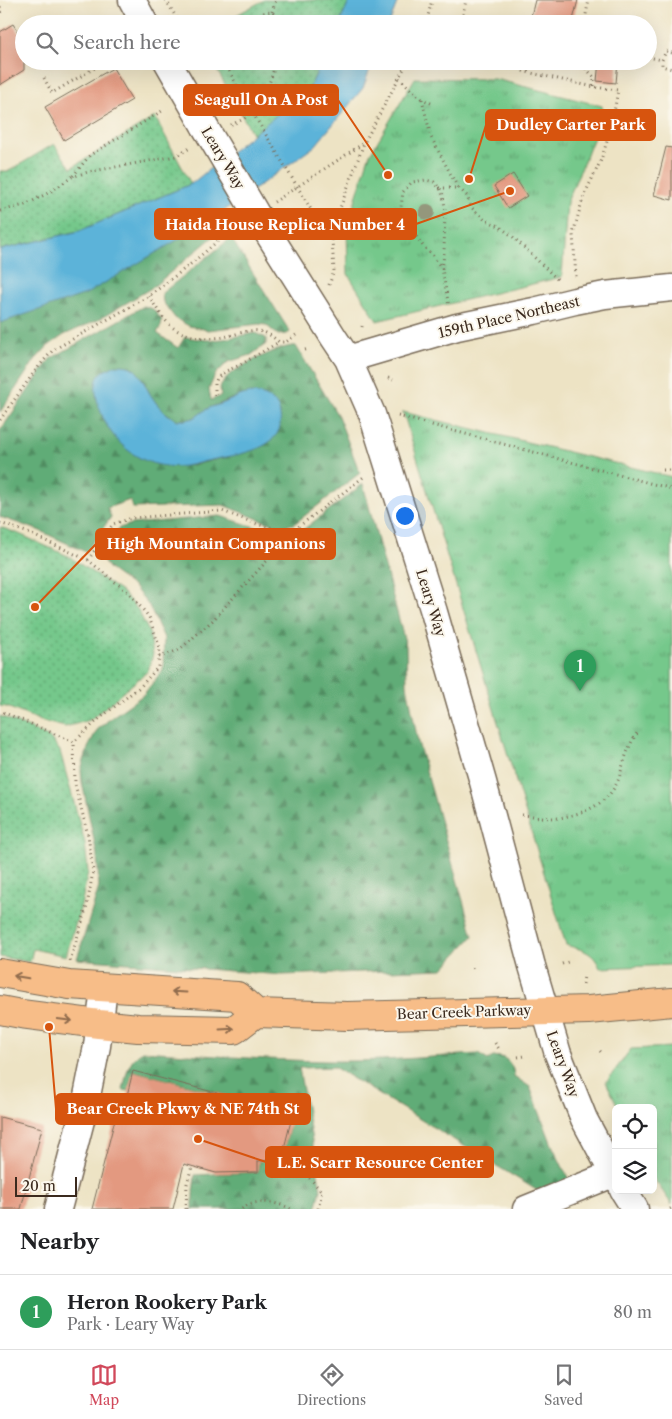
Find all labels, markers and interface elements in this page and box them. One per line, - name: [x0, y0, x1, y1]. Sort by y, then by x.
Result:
- search box: [15, 15, 657, 70]
- icon: search: [33, 29, 61, 57]
- text: Search here: [73, 31, 181, 54]
- callout: Seagull On A Post: [184, 85, 338, 115]
- text: Seagull On A Post: [194, 90, 328, 109]
- callout: Dudley Carter Park: [486, 110, 655, 140]
- text: Dudley Carter Park: [496, 115, 647, 134]
- street label: Leary Way: [197, 123, 249, 193]
- callout: Haida House Replica Number 4: [155, 209, 416, 239]
- text: Haida House Replica Number 4: [165, 215, 405, 234]
- street label: 159th Place Northeast: [437, 292, 581, 342]
- your location: [392, 503, 418, 529]
- callout: High Mountain Companions: [96, 529, 335, 559]
- text: High Mountain Companions: [107, 534, 325, 553]
- street label: Leary Way: [412, 567, 450, 639]
- pin: 1: [564, 650, 596, 691]
- one-way arrow: [13, 972, 29, 982]
- one-way arrow: [172, 988, 188, 997]
- street label: Bear Creek Parkway: [397, 1001, 532, 1023]
- one-way arrow: [57, 1015, 73, 1025]
- one-way arrow: [219, 1025, 235, 1034]
- street label: Leary Way: [543, 1028, 583, 1100]
- callout: Bear Creek Pkwy & NE 74th St: [56, 1094, 310, 1124]
- text: Bear Creek Pkwy & NE 74th St: [67, 1099, 299, 1118]
- map controls: [612, 1104, 657, 1194]
- button: locate: [612, 1104, 657, 1149]
- callout: L.E. Scarr Resource Center: [266, 1147, 493, 1177]
- button: layers: [612, 1149, 657, 1194]
- text: L.E. Scarr Resource Center: [277, 1153, 484, 1172]
- scale bar: [15, 1174, 78, 1197]
- text: 20 m: [22, 1177, 56, 1195]
- text: Nearby: [20, 1229, 99, 1254]
- text: Heron Rookery Park: [67, 1291, 267, 1314]
- text: 1: [32, 1302, 40, 1322]
- text: 80 m: [613, 1302, 652, 1322]
- text: Park · Leary Way: [67, 1314, 194, 1334]
- tab: Map: [89, 1361, 119, 1409]
- tab: Directions: [297, 1361, 366, 1409]
- tab: Saved: [544, 1361, 583, 1409]

